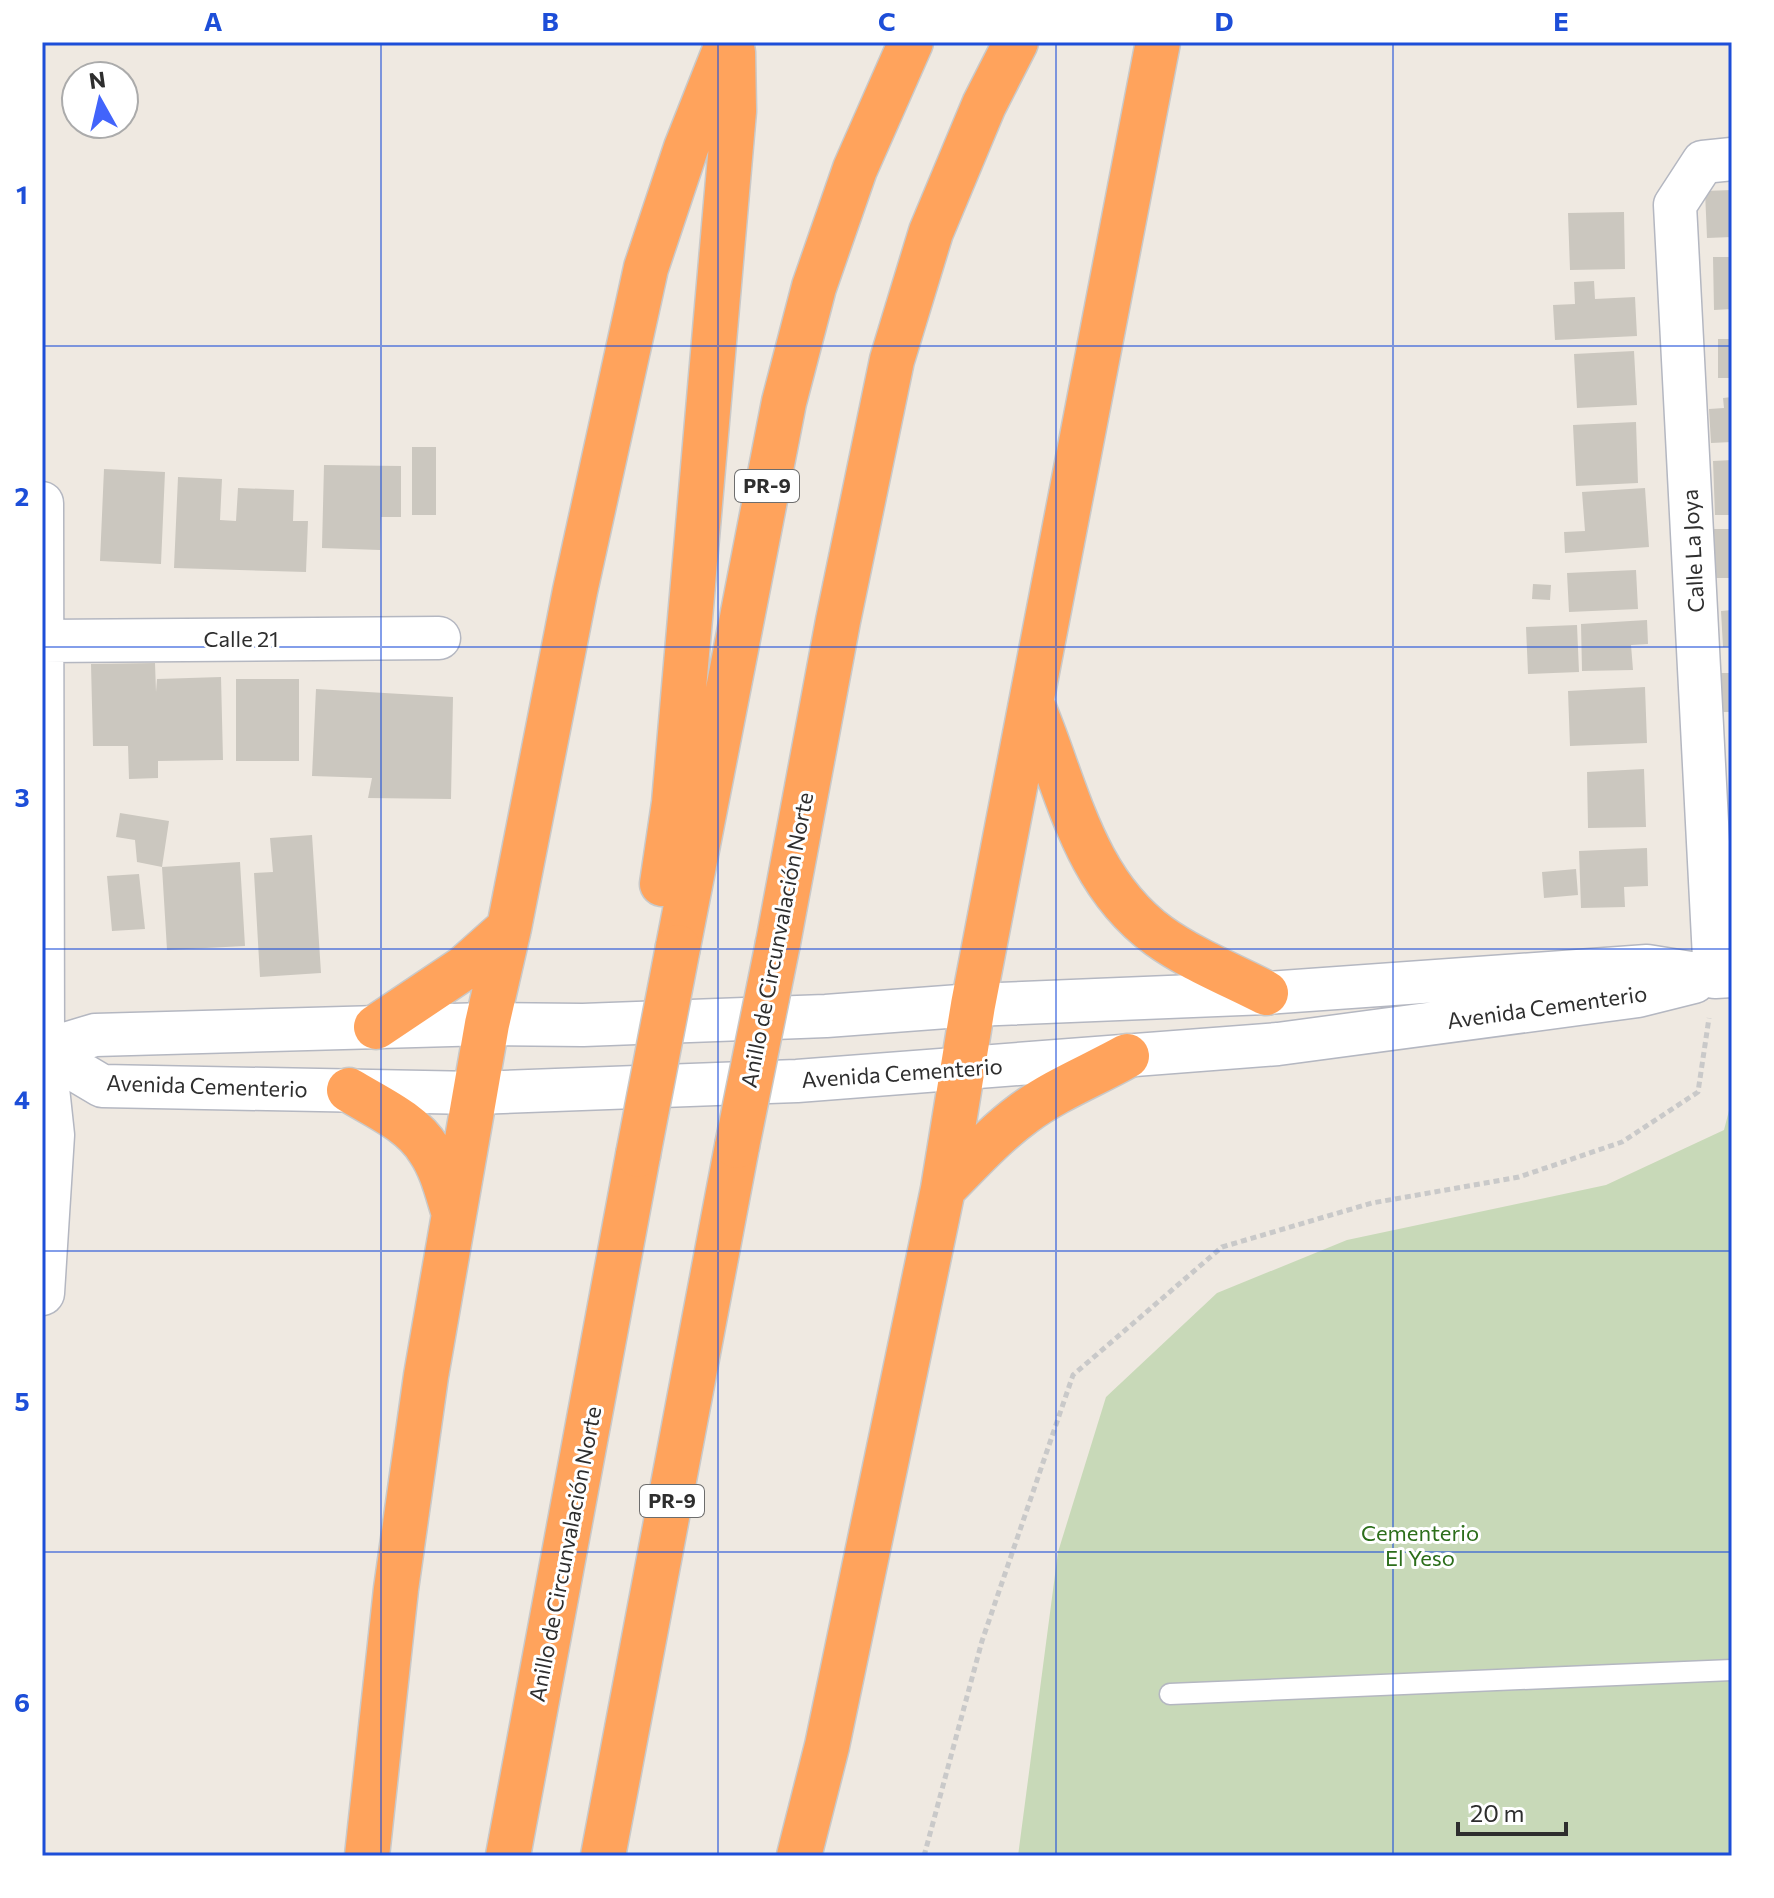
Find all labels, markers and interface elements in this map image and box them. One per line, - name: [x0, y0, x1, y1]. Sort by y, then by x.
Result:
- text: A: [204, 5, 223, 36]
- text: B: [541, 5, 559, 36]
- text: C: [878, 5, 896, 36]
- text: D: [1214, 5, 1234, 36]
- text: E: [1553, 5, 1569, 36]
- north arrow: [60, 60, 140, 140]
- text: N: [87, 65, 107, 94]
- text: 1: [16, 178, 28, 209]
- road number: PR-9: [735, 470, 799, 502]
- text: 2: [15, 480, 29, 511]
- street label: Calle La Joya: [1676, 489, 1709, 614]
- street label: Calle 21: [203, 625, 279, 652]
- text: 3: [14, 781, 30, 812]
- street label: Anillo de Circunvalación Norte: [735, 790, 818, 1090]
- street label: Avenida Cementerio: [1445, 979, 1649, 1034]
- street label: Avenida Cementerio: [800, 1052, 1003, 1093]
- street label: Avenida Cementerio: [106, 1068, 308, 1103]
- text: 4: [14, 1083, 30, 1114]
- text: 5: [14, 1385, 30, 1416]
- street label: Anillo de Circunvalación Norte: [523, 1404, 606, 1704]
- road number: PR-9: [640, 1485, 704, 1517]
- park label: Cementerio El Yeso: [1361, 1519, 1479, 1571]
- text: 6: [14, 1686, 30, 1717]
- scale bar: [1458, 1786, 1566, 1836]
- text: 20 m: [1470, 1798, 1524, 1827]

